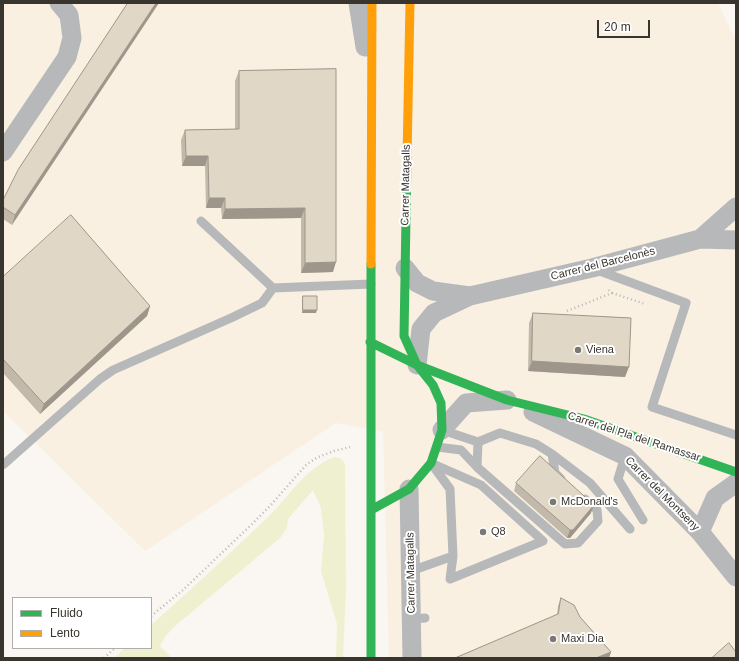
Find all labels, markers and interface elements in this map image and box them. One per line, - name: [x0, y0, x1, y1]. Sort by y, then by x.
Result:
- scale bar: [599, 12, 652, 38]
- text: 20 m: [604, 20, 631, 34]
- street label: Carrer Matagalls: [399, 144, 413, 226]
- street label: Carrer del Barcelonès: [549, 245, 657, 283]
- place label: Viena: [586, 343, 614, 357]
- marker: Viena: [573, 345, 583, 355]
- street label: Carrer del Pla del Ramassar: [566, 409, 702, 465]
- street label: Carrer del Montseny: [622, 454, 702, 534]
- place label: McDonald's: [561, 495, 618, 509]
- marker: McDonald's: [548, 497, 558, 507]
- place label: Q8: [491, 525, 506, 539]
- marker: Q8: [478, 527, 488, 537]
- street label: Carrer Matagalls: [404, 532, 418, 614]
- legend: [12, 597, 152, 649]
- text: Fluido: [50, 606, 83, 620]
- text: Lento: [50, 626, 80, 640]
- place label: Maxi Dia: [561, 632, 604, 646]
- marker: Maxi Dia: [548, 634, 558, 644]

